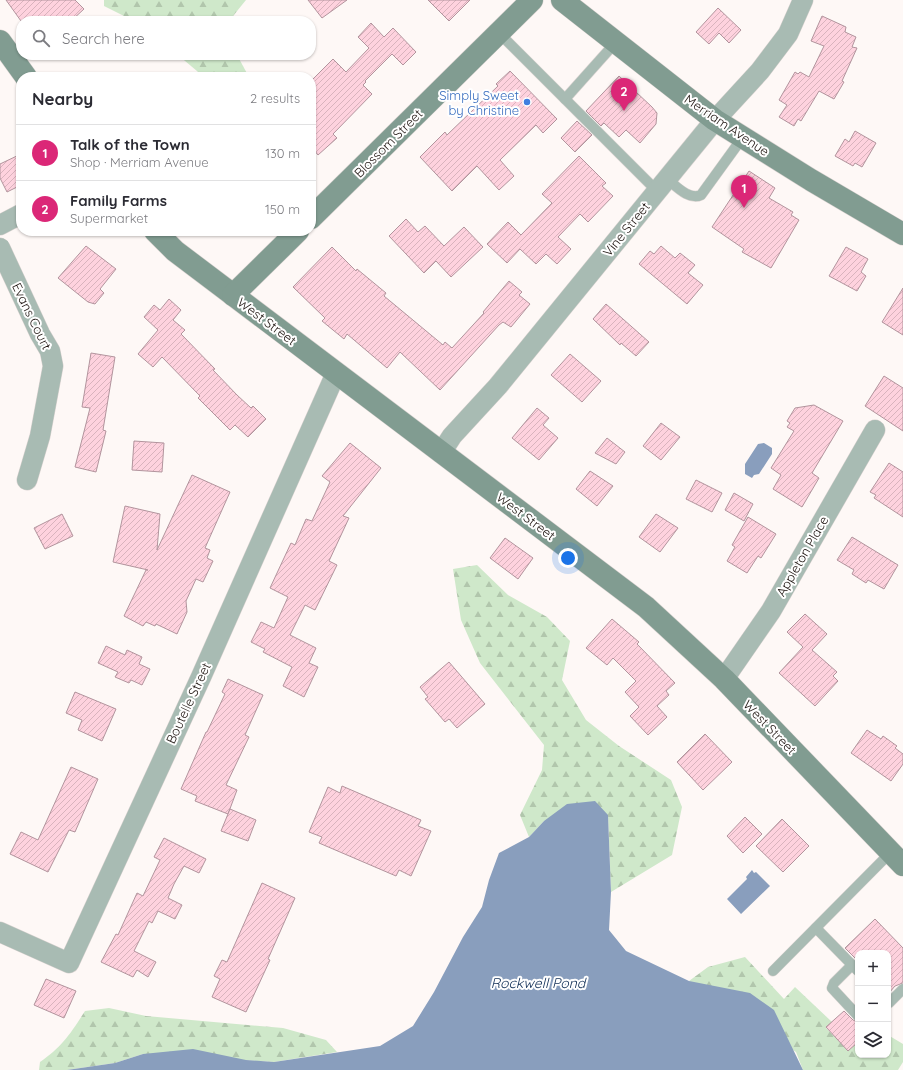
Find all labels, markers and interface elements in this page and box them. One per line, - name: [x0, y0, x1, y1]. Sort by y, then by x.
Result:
- search box: [16, 16, 316, 60]
- icon: search: [30, 27, 52, 49]
- text: Search here: [62, 29, 145, 48]
- pin: 2: [611, 78, 637, 111]
- place label: Simply Sweet by Christine: [439, 87, 519, 118]
- text: Nearby: [32, 88, 93, 109]
- text: 2 results: [250, 90, 300, 106]
- street label: Merriam Avenue: [682, 91, 772, 159]
- marker: Simply Sweet by Christine: [522, 97, 532, 107]
- street label: Blossom Street: [350, 105, 426, 181]
- text: Talk of the Town: [70, 135, 190, 154]
- text: 1: [42, 145, 48, 161]
- text: 130 m: [265, 145, 300, 161]
- text: Shop · Merriam Avenue: [70, 154, 209, 170]
- pin: 1: [731, 175, 757, 208]
- text: Family Farms: [70, 191, 167, 210]
- street label: Vine Street: [599, 199, 653, 259]
- text: 2: [41, 201, 49, 217]
- text: 150 m: [265, 201, 300, 217]
- text: Supermarket: [70, 210, 148, 226]
- street label: Evans Court: [9, 280, 55, 352]
- street label: West Street: [235, 294, 299, 348]
- street label: West Street: [494, 489, 558, 543]
- street label: Appleton Place: [772, 513, 832, 599]
- your location: [558, 548, 578, 568]
- street label: Boutelle Street: [162, 660, 214, 746]
- street label: West Street: [740, 697, 800, 757]
- map controls: [855, 950, 891, 1058]
- button: +: [855, 950, 891, 986]
- water label: Rockwell Pond: [491, 974, 587, 992]
- button: −: [855, 986, 891, 1022]
- button: layers: [855, 1022, 891, 1058]

